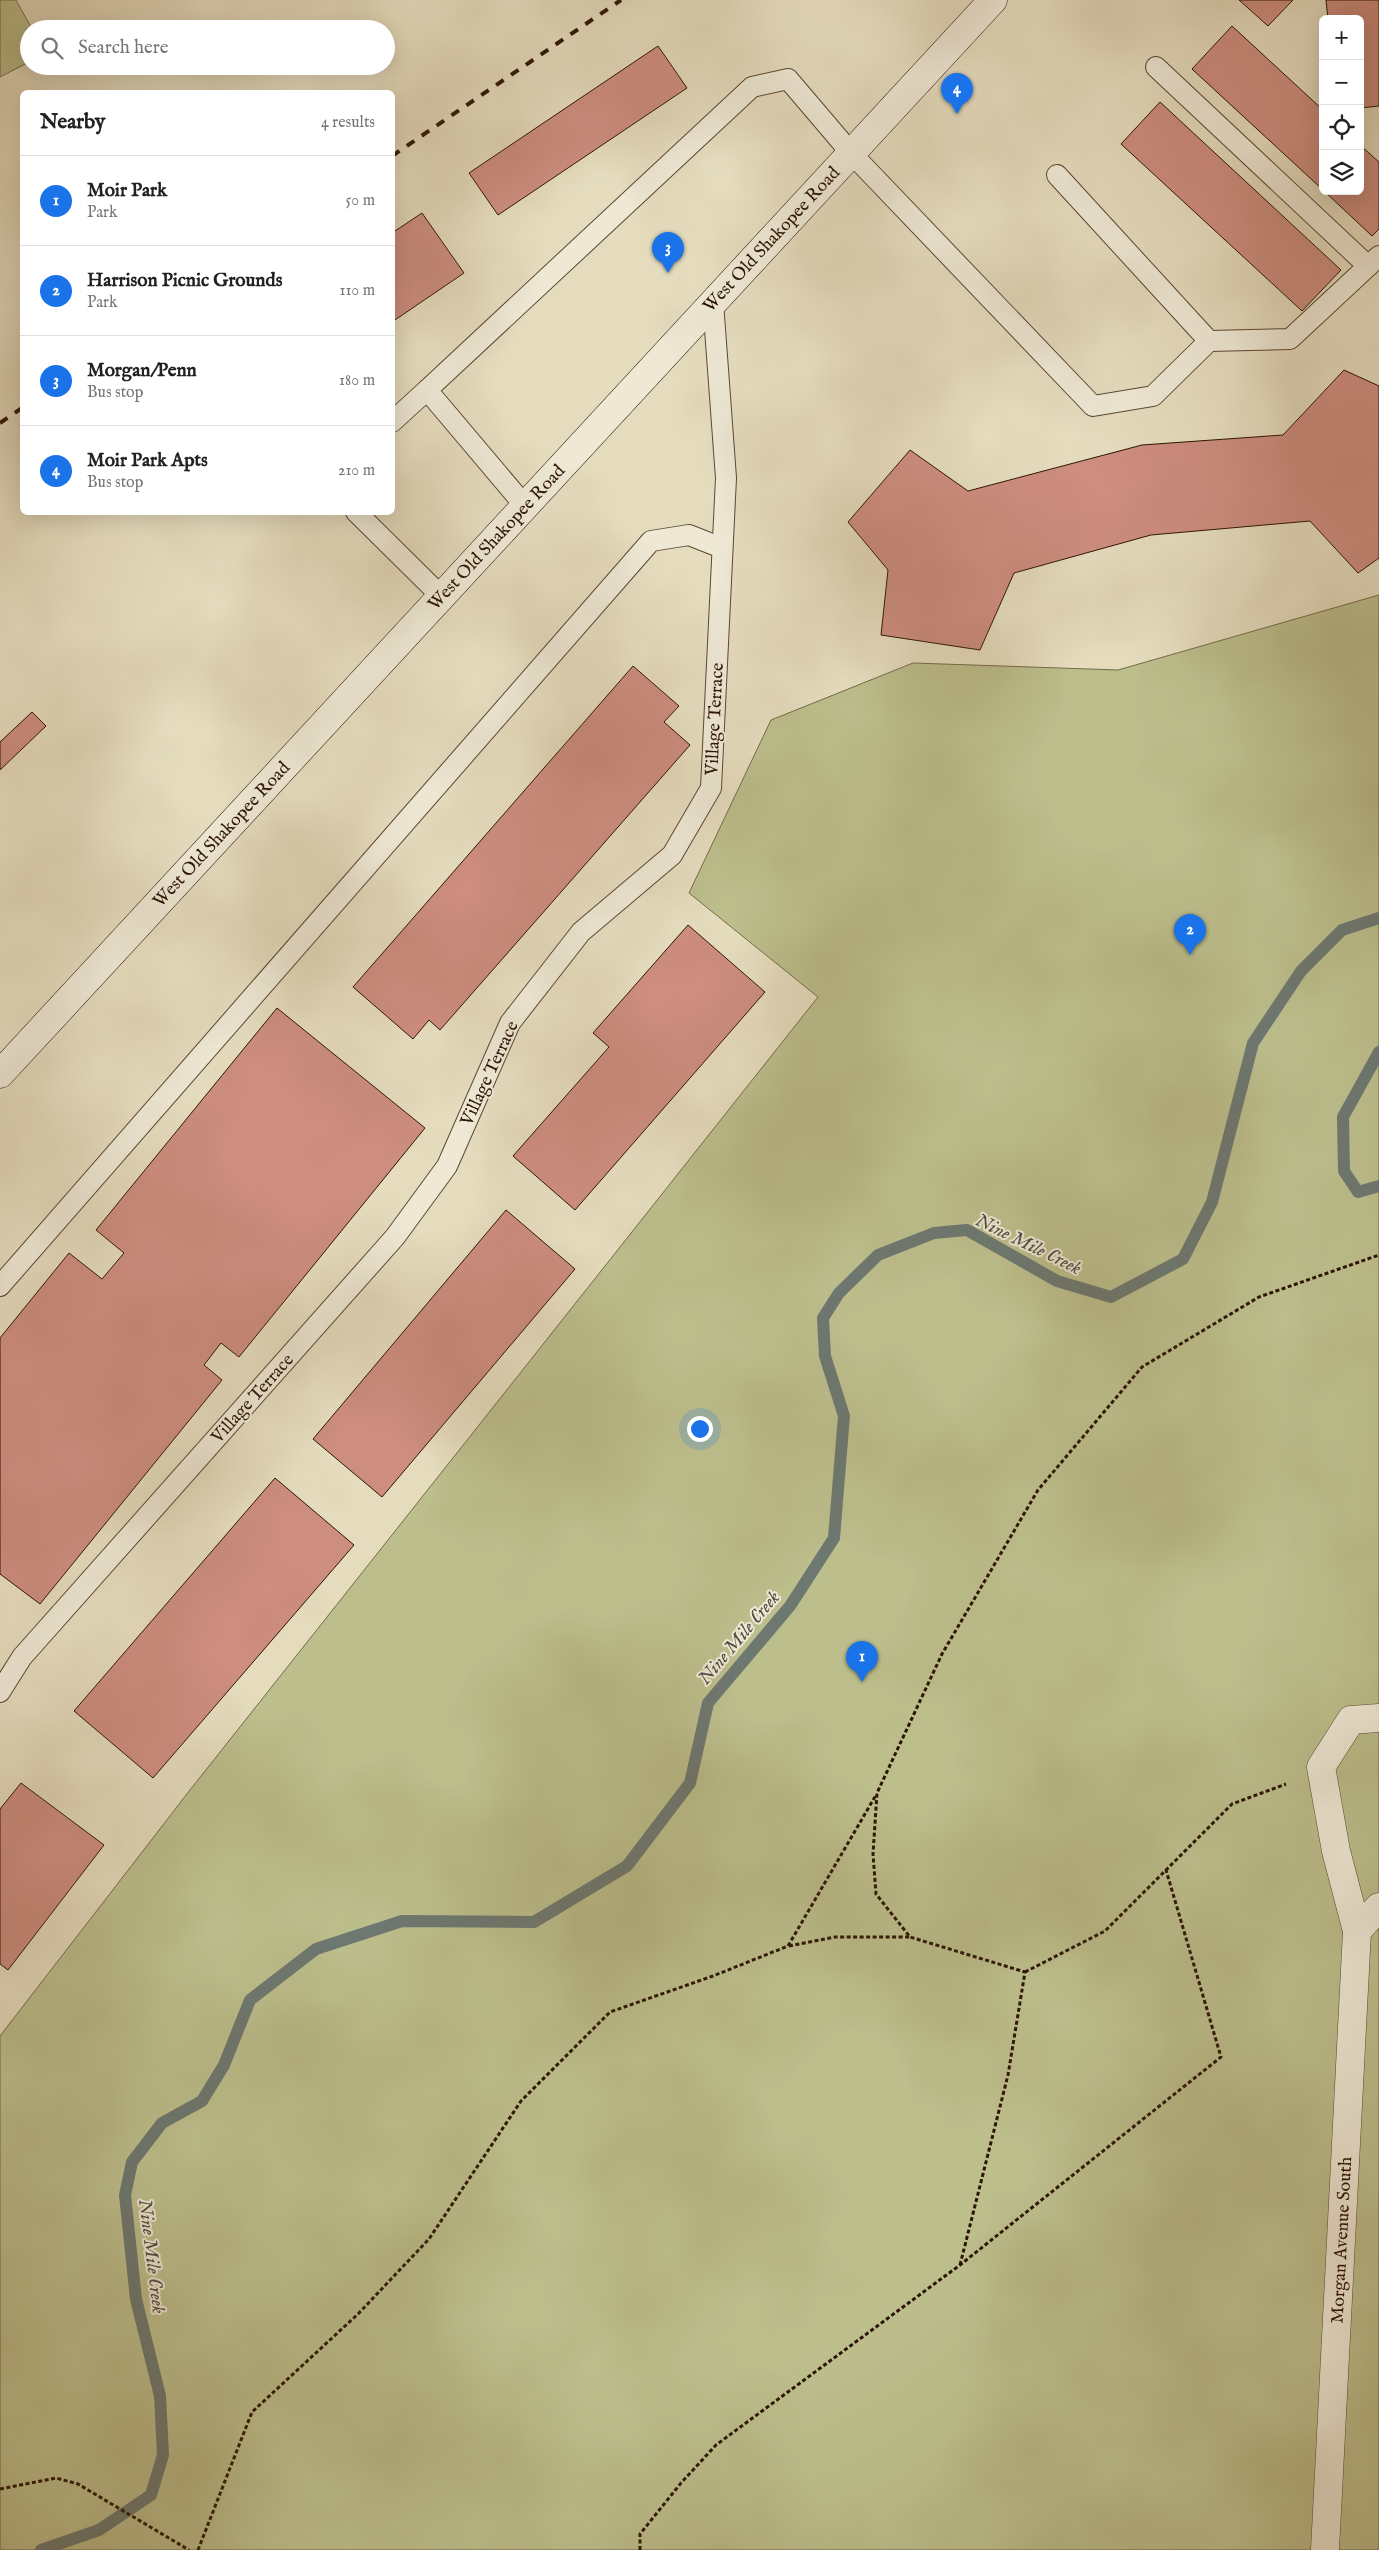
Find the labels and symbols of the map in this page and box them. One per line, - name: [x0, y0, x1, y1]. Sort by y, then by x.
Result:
- pin: 4: [941, 73, 973, 114]
- street label: West Old Shakopee Road: [699, 162, 846, 318]
- pin: 3: [652, 232, 684, 273]
- street label: West Old Shakopee Road: [424, 460, 571, 616]
- street label: Village Terrace: [701, 662, 730, 777]
- street label: West Old Shakopee Road: [149, 757, 296, 913]
- pin: 2: [1174, 914, 1206, 955]
- street label: Village Terrace: [456, 1018, 525, 1131]
- water label: Nine Mile Creek: [971, 1209, 1086, 1281]
- street label: Village Terrace: [206, 1349, 299, 1449]
- your location: [687, 1416, 713, 1442]
- water label: Nine Mile Creek: [693, 1586, 786, 1690]
- pin: 1: [846, 1641, 878, 1682]
- street label: Morgan Avenue South: [1327, 2156, 1358, 2324]
- water label: Nine Mile Creek: [132, 2198, 170, 2315]

